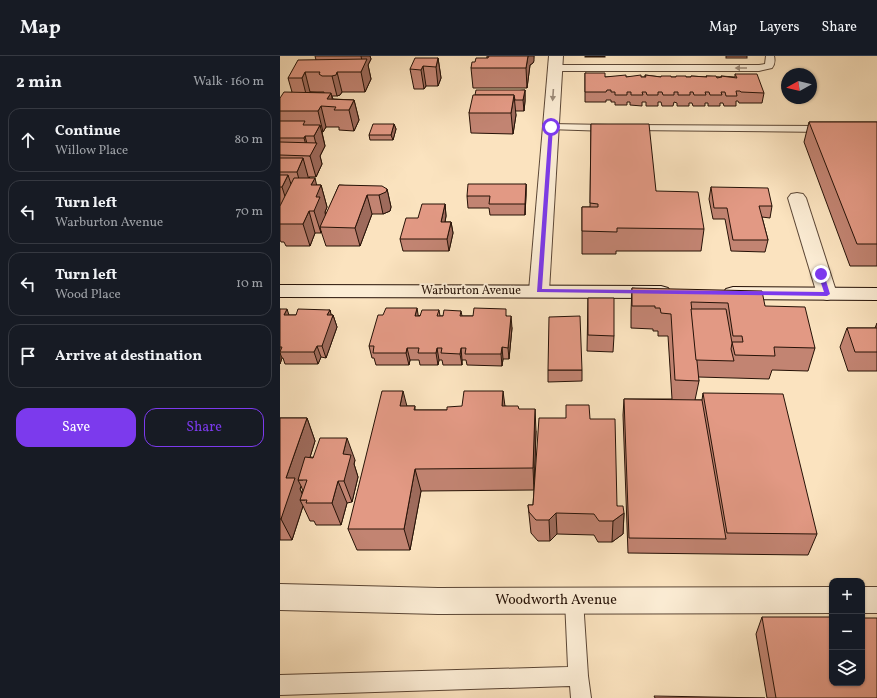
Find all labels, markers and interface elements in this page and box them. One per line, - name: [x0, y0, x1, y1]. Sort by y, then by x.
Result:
- text: Map: [20, 15, 61, 41]
- text: Map: [709, 18, 737, 37]
- text: Layers: [759, 18, 799, 37]
- text: Share: [821, 18, 857, 37]
- one-way arrow: [734, 65, 747, 71]
- north arrow: [781, 68, 817, 104]
- text: 2 min: [16, 71, 62, 94]
- text: Walk · 160 m: [193, 73, 264, 91]
- one-way arrow: [550, 89, 557, 101]
- route start: [542, 118, 560, 136]
- text: Continue: [55, 121, 120, 142]
- icon: ahead: [17, 129, 39, 151]
- text: 80 m: [234, 131, 263, 149]
- text: Willow Place: [55, 142, 128, 160]
- text: Turn left: [55, 193, 117, 214]
- icon: left: [17, 201, 39, 223]
- text: 70 m: [235, 203, 263, 221]
- text: Warburton Avenue: [55, 214, 163, 232]
- text: Turn left: [55, 265, 117, 286]
- route end: [812, 265, 830, 283]
- icon: left: [17, 273, 39, 295]
- text: 10 m: [236, 275, 263, 293]
- street label: Warburton Avenue: [421, 283, 521, 299]
- text: Wood Place: [55, 286, 121, 304]
- icon: arrive: [17, 345, 39, 367]
- text: Arrive at destination: [55, 346, 202, 367]
- button: Save: [16, 408, 136, 447]
- button: Share: [144, 408, 264, 447]
- map controls: [829, 578, 865, 686]
- button: +: [829, 578, 865, 614]
- street label: Woodworth Avenue: [495, 591, 617, 610]
- button: −: [829, 614, 865, 650]
- button: layers: [829, 650, 865, 686]

